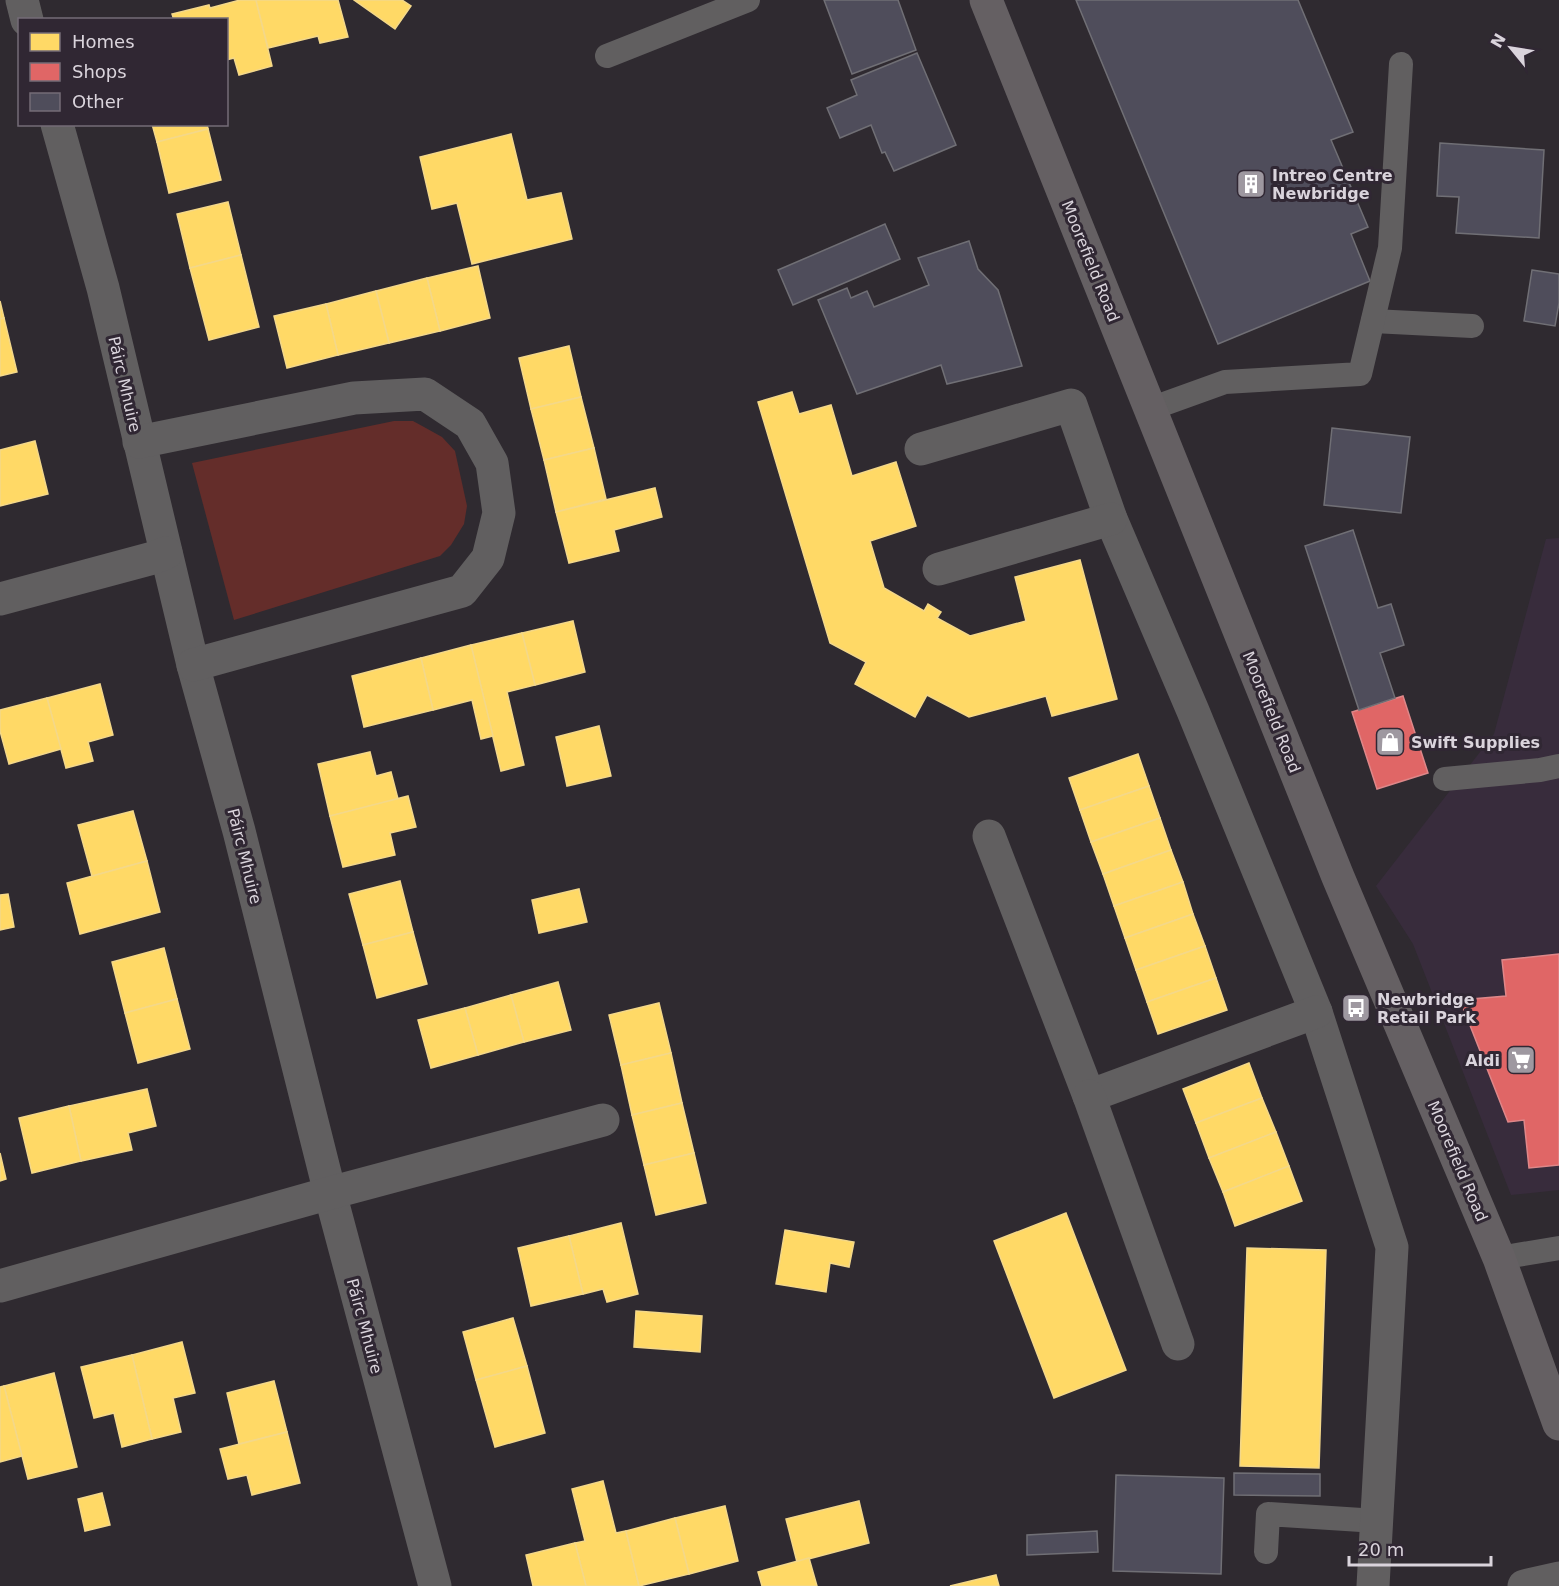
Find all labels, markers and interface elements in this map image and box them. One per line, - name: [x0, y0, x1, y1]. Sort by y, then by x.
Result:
- legend: [18, 18, 228, 126]
- north arrow: [1481, 18, 1541, 78]
- text: N: [1487, 30, 1510, 51]
- text: Homes: [72, 31, 135, 52]
- text: Shops: [72, 61, 127, 82]
- text: Other: [72, 91, 124, 112]
- place label: Intreo Centre Newbridge: [1272, 166, 1393, 203]
- building icon: Intreo Centre Newbridge: [1235, 168, 1267, 200]
- street label: Moorefield Road: [1058, 198, 1124, 325]
- street label: Páirc Mhuire: [104, 334, 145, 434]
- street label: Moorefield Road: [1239, 649, 1305, 776]
- shop icon: Swift Supplies: [1374, 726, 1406, 758]
- place label: Swift Supplies: [1411, 733, 1540, 752]
- street label: Páirc Mhuire: [223, 806, 266, 906]
- place label: Newbridge Retail Park: [1377, 990, 1476, 1027]
- bus stop icon: Newbridge Retail Park: [1340, 992, 1372, 1024]
- supermarket icon: Aldi: [1505, 1044, 1537, 1076]
- place label: Aldi: [1465, 1051, 1500, 1070]
- street label: Moorefield Road: [1424, 1098, 1492, 1224]
- street label: Páirc Mhuire: [343, 1276, 386, 1376]
- scale bar: [1349, 1529, 1492, 1567]
- text: 20 m: [1358, 1539, 1404, 1560]

